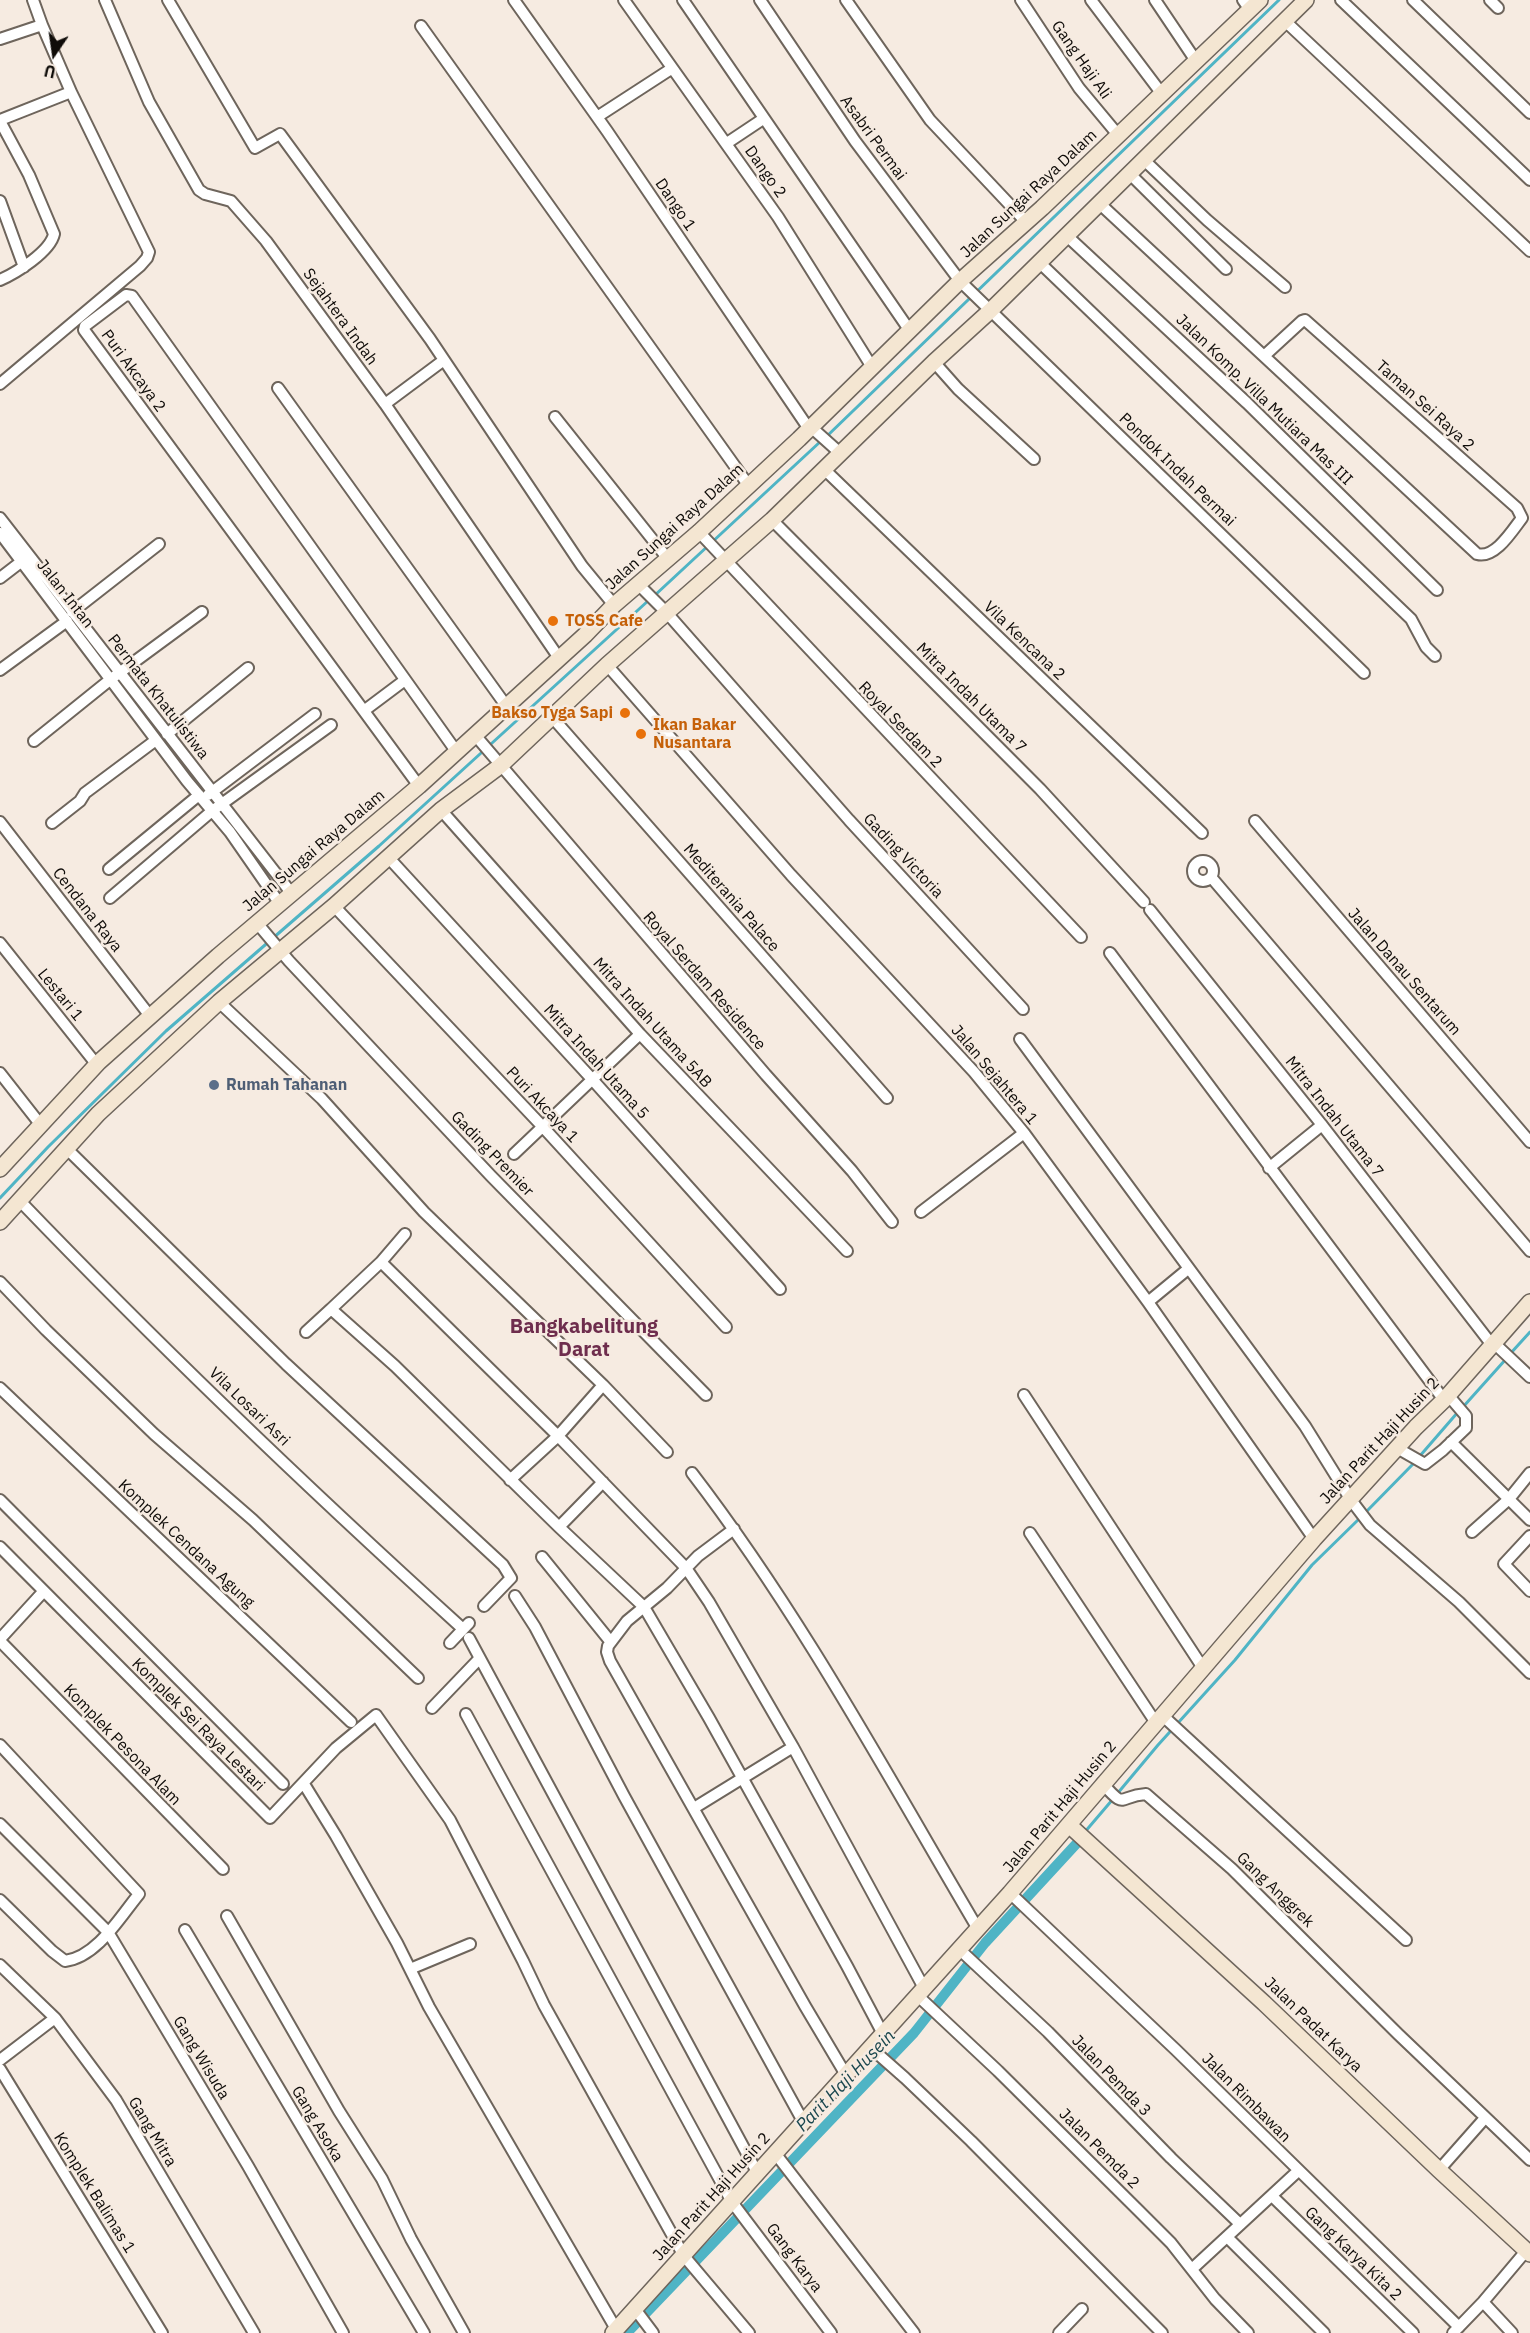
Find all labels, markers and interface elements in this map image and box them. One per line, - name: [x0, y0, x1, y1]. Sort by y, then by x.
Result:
- street label: Gang Haji Ali: [1047, 17, 1115, 103]
- north arrow: [24, 24, 84, 84]
- text: U: [42, 61, 58, 83]
- street label: Asabri Permai: [836, 92, 910, 184]
- street label: Jalan Sungai Raya Dalam: [957, 126, 1101, 262]
- street label: Dango 2: [740, 142, 790, 202]
- street label: Dango 1: [651, 175, 699, 235]
- street label: Sejahtera Indah: [299, 265, 381, 369]
- street label: Jalan Komp. Villa Mutiara Mas III: [1172, 311, 1356, 489]
- street label: Puri Akcaya 2: [97, 326, 169, 416]
- street label: Taman Sei Raya 2: [1372, 357, 1478, 455]
- street label: Pondok Indah Permai: [1115, 409, 1239, 531]
- street label: Jalan Sungai Raya Dalam: [602, 460, 748, 594]
- street label: Jalan Intan: [32, 556, 98, 632]
- street label: Vila Kencana 2: [979, 597, 1069, 685]
- place label: TOSS Cafe: [565, 611, 643, 631]
- marker: TOSS Cafe: [546, 614, 560, 628]
- street label: Permata Khatulistiwa: [103, 631, 213, 763]
- street label: Mitra Indah Utama 7: [912, 639, 1030, 757]
- street label: Royal Serdam 2: [854, 678, 946, 772]
- place label: Bakso Tyga Sapi: [491, 703, 613, 723]
- marker: Bakso Tyga Sapi: [618, 706, 632, 720]
- place label: Ikan Bakar Nusantara: [653, 715, 736, 753]
- marker: Ikan Bakar Nusantara: [634, 727, 648, 741]
- street label: Jalan Sungai Raya Dalam: [239, 786, 389, 916]
- street label: Gading Victoria: [859, 810, 947, 902]
- street label: Mediterania Palace: [679, 840, 783, 956]
- street label: Cendana Raya: [48, 864, 126, 956]
- street label: Jalan Danau Sentarum: [1343, 904, 1465, 1040]
- street label: Royal Serdam Residence: [639, 908, 769, 1054]
- street label: Mitra Indah Utama 5AB: [588, 954, 716, 1092]
- street label: Lestari 1: [33, 965, 87, 1025]
- street label: Mitra Indah Utama 5: [539, 1001, 653, 1123]
- street label: Jalan Sejahtera 1: [947, 1021, 1041, 1129]
- street label: Mitra Indah Utama 7: [1281, 1053, 1387, 1181]
- street label: Puri Akcaya 1: [502, 1063, 582, 1147]
- place label: Rumah Tahanan: [226, 1075, 347, 1095]
- marker: Rumah Tahanan: [207, 1078, 221, 1092]
- street label: Gading Premier: [447, 1107, 537, 1201]
- district label: Bangkabelitung Darat: [510, 1315, 658, 1362]
- street label: Vila Losari Asri: [205, 1364, 293, 1450]
- street label: Jalan Parit Haji Husin 2: [1316, 1374, 1444, 1508]
- street label: Komplek Cendana Agung: [114, 1476, 258, 1612]
- street label: Komplek Sei Raya Lestari: [128, 1655, 268, 1795]
- street label: Komplek Pesona Alam: [59, 1681, 185, 1809]
- street label: Jalan Parit Haji Husin 2: [999, 1737, 1121, 1877]
- street label: Gang Anggrek: [1232, 1848, 1318, 1932]
- street label: Jalan Padat Karya: [1260, 1973, 1366, 2077]
- street label: Gang Wisuda: [169, 2013, 233, 2103]
- water label: Parit Haji Husein: [792, 2025, 900, 2137]
- street label: Jalan Pemda 3: [1067, 2031, 1155, 2121]
- street label: Jalan Rimbawan: [1197, 2049, 1295, 2147]
- street label: Gang Asoka: [287, 2083, 347, 2165]
- street label: Gang Mitra: [124, 2094, 180, 2170]
- street label: Jalan Pemda 2: [1055, 2105, 1143, 2193]
- street label: Komplek Balimas 1: [49, 2129, 139, 2257]
- street label: Jalan Parit Haji Husin 2: [649, 2129, 775, 2265]
- street label: Gang Karya Kita 2: [1301, 2203, 1405, 2305]
- street label: Gang Karya: [762, 2220, 826, 2296]

